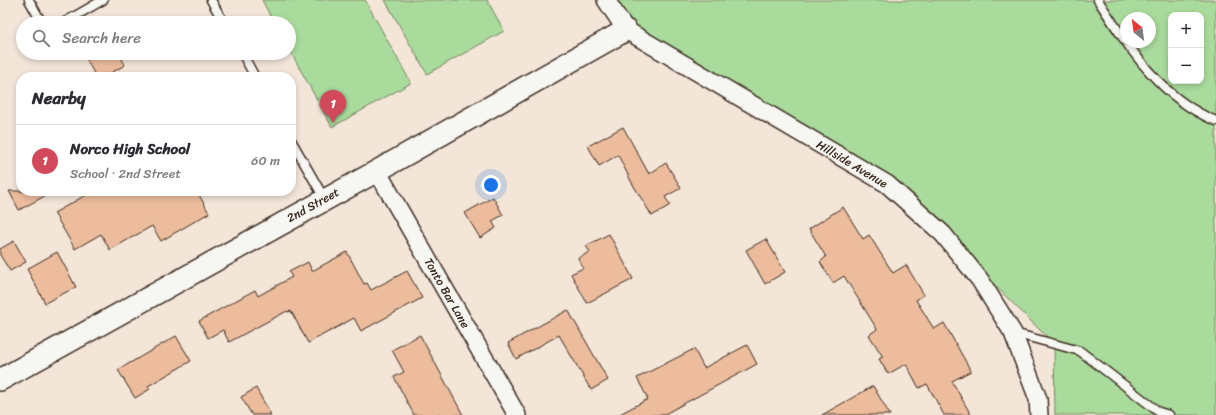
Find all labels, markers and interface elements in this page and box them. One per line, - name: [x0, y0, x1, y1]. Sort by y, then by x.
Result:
- north arrow: [1120, 12, 1156, 48]
- map controls: [1168, 12, 1204, 84]
- button: +: [1168, 12, 1204, 48]
- search box: [16, 16, 296, 60]
- text: Search here: [62, 25, 141, 51]
- icon: search: [30, 27, 52, 49]
- button: −: [1168, 48, 1204, 84]
- text: Nearby: [32, 83, 86, 113]
- pin: 1: [320, 90, 346, 123]
- street label: Hillside Avenue: [812, 134, 892, 194]
- text: Norco High School: [70, 136, 190, 162]
- text: 1: [42, 149, 48, 172]
- text: 60 m: [251, 149, 280, 172]
- text: School · 2nd Street: [70, 162, 181, 185]
- your location: [481, 175, 501, 195]
- street label: 2nd Street: [282, 181, 344, 229]
- street label: Tonto Bar Lane: [418, 253, 476, 333]

